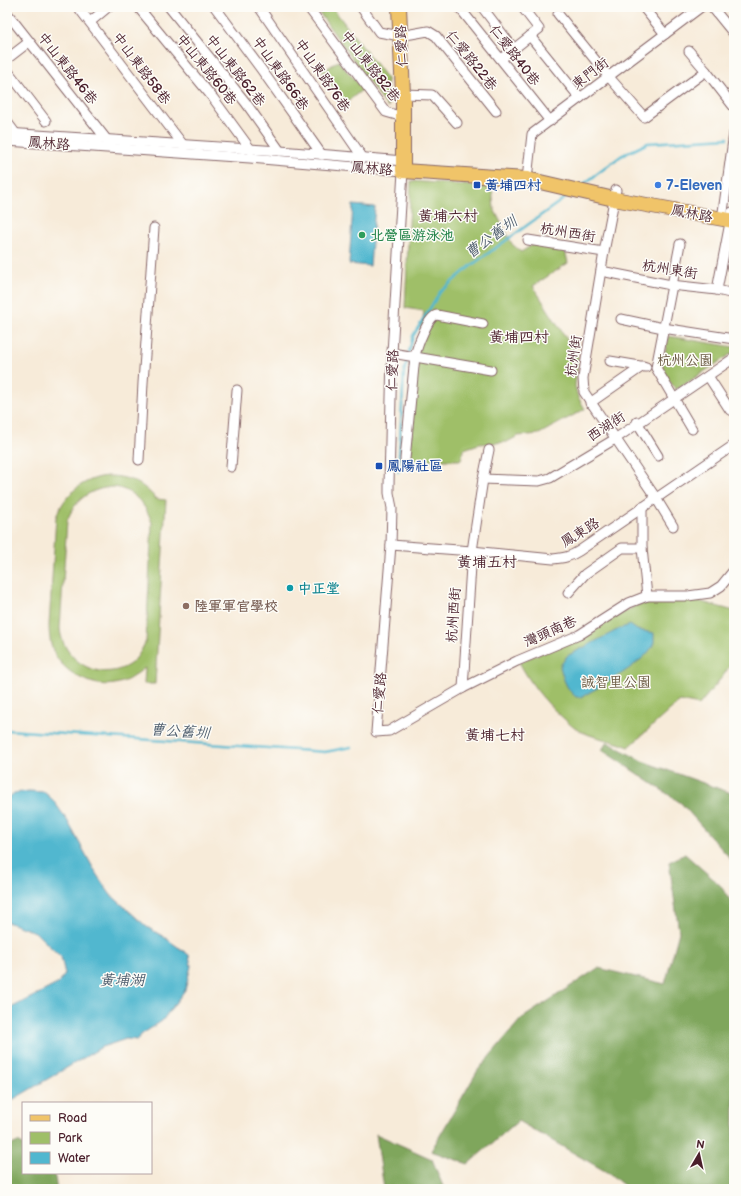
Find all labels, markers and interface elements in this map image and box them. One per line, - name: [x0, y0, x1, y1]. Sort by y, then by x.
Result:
- street label: 仁愛路40巷: [486, 21, 544, 90]
- street label: 仁愛路: [392, 25, 411, 67]
- street label: 中山東路82巷: [337, 27, 405, 106]
- street label: 仁愛路22巷: [442, 27, 502, 95]
- street label: 中山東路46巷: [34, 29, 102, 109]
- street label: 中山東路58巷: [109, 29, 175, 109]
- street label: 中山東路60巷: [173, 30, 241, 109]
- street label: 中山東路62巷: [202, 31, 270, 111]
- street label: 中山東路66巷: [249, 33, 313, 115]
- street label: 中山東路76巷: [291, 35, 355, 116]
- street label: 東門街: [568, 54, 612, 93]
- street label: 鳳林路: [27, 134, 71, 153]
- street label: 鳳林路: [350, 158, 394, 179]
- place label: 黃埔四村: [485, 177, 541, 194]
- place label: 7-Eleven: [666, 177, 723, 194]
- marker: 黃埔四村: [472, 180, 482, 190]
- marker: 7-Eleven: [653, 180, 663, 190]
- street label: 鳳林路: [670, 201, 714, 226]
- district label: 黃埔六村: [418, 207, 478, 226]
- water label: 曹公舊圳: [461, 211, 523, 263]
- street label: 杭州西街: [539, 220, 597, 245]
- place label: 北營區游泳池: [370, 227, 454, 244]
- marker: 北營區游泳池: [357, 230, 367, 240]
- street label: 杭州東街: [641, 257, 699, 282]
- district label: 黃埔四村: [489, 328, 549, 347]
- street label: 杭州街: [562, 334, 585, 378]
- street label: 仁愛路: [383, 349, 402, 391]
- park label: 杭州公園: [657, 352, 713, 369]
- street label: 西湖街: [584, 408, 629, 445]
- place label: 鳳陽社區: [387, 458, 443, 475]
- marker: 鳳陽社區: [374, 461, 384, 471]
- street label: 鳳東路: [558, 514, 603, 551]
- district label: 黃埔五村: [457, 553, 517, 572]
- place label: 中正堂: [298, 580, 340, 597]
- marker: 中正堂: [285, 583, 295, 593]
- street label: 杭州西街: [443, 587, 464, 644]
- place label: 陸軍軍官學校: [194, 598, 278, 615]
- marker: 陸軍軍官學校: [181, 601, 191, 611]
- street label: 灣頭南巷: [521, 612, 580, 651]
- street label: 仁愛路: [369, 671, 390, 715]
- park label: 誠智里公園: [581, 674, 651, 691]
- water label: 曹公舊圳: [149, 720, 213, 743]
- district label: 黃埔七村: [465, 726, 525, 745]
- water label: 黃埔湖: [99, 971, 146, 990]
- legend: [22, 1102, 152, 1174]
- text: Road: [58, 1111, 87, 1126]
- text: Park: [58, 1131, 82, 1146]
- north arrow: [679, 1134, 719, 1174]
- text: N: [695, 1138, 706, 1152]
- text: Water: [58, 1151, 90, 1166]

